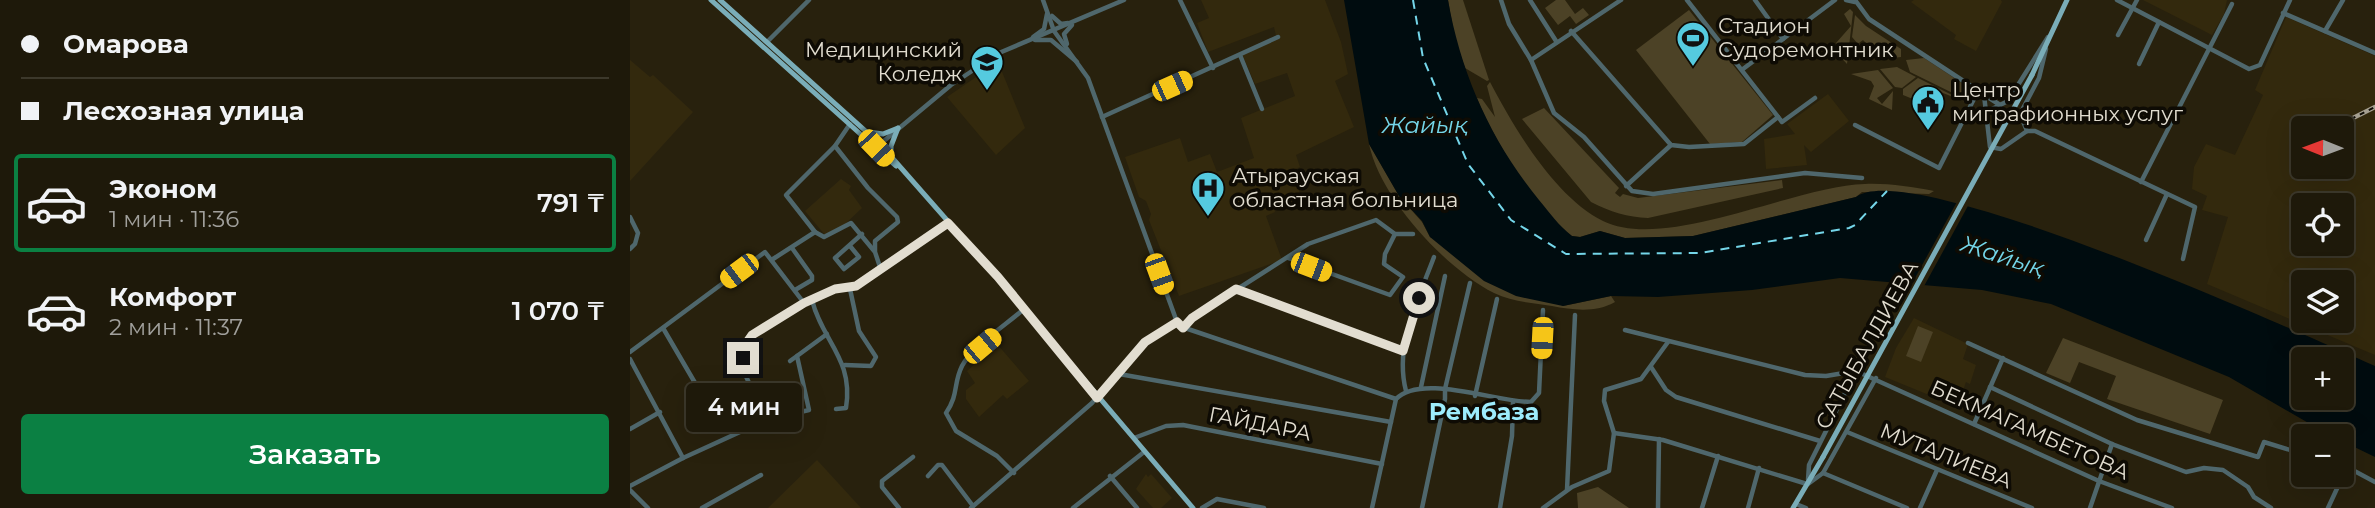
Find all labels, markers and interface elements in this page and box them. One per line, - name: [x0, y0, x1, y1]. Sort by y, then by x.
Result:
- place label: Стадион Судоремонтник: [1718, 13, 1894, 62]
- sports icon: Стадион Судоремонтник: [1674, 19, 1712, 68]
- text: Омарова: [63, 28, 189, 60]
- place label: Медицинский Коледж: [805, 37, 962, 86]
- school or university icon: Медицинский Коледж: [968, 43, 1006, 92]
- car: [1149, 68, 1196, 104]
- place label: Центр миграфионных услуг: [1952, 77, 2183, 126]
- public building icon: Центр миграфионных услуг: [1909, 83, 1947, 132]
- text: Лесхозная улица: [63, 95, 304, 127]
- water label: Жайық: [1381, 111, 1468, 139]
- north arrow: [2291, 116, 2354, 178]
- map controls: [2291, 116, 2354, 487]
- car: [854, 126, 899, 170]
- place label: Атырауская областная больница: [1232, 163, 1458, 212]
- hospital icon: Атырауская областная больница: [1189, 169, 1227, 218]
- icon: car: [25, 172, 88, 235]
- text: Эконом: [109, 173, 217, 205]
- text: 791 ₸: [537, 187, 605, 219]
- button: locate: [2291, 193, 2354, 256]
- text: 1 мин · 11:36: [109, 205, 239, 233]
- water label: Жайық: [1956, 229, 2049, 283]
- car: [716, 250, 763, 292]
- car: [1288, 250, 1335, 284]
- car: [1142, 251, 1177, 297]
- street label: САТЫБАЛДИЕВА: [1810, 256, 1923, 433]
- button: layers: [2291, 270, 2354, 333]
- icon: car: [25, 280, 88, 343]
- text: Комфорт: [109, 281, 236, 313]
- route start: [1403, 282, 1435, 314]
- text: 1 070 ₸: [512, 295, 605, 327]
- text: 2 мин · 11:37: [109, 313, 243, 341]
- car: [1531, 316, 1554, 360]
- car: [960, 324, 1005, 368]
- route end: [727, 342, 759, 374]
- button: +: [2291, 347, 2354, 410]
- street label: БЕКМАГАМБЕТОВА: [1927, 374, 2134, 485]
- callout: 4 мин: [685, 382, 801, 432]
- text: 4 мин: [708, 393, 780, 421]
- district label: Рембаза: [1429, 397, 1539, 426]
- street label: ГАЙДАРА: [1207, 401, 1314, 446]
- button: Заказать: [21, 414, 609, 494]
- street label: МУТАЛИЕВА: [1877, 418, 2016, 494]
- button: −: [2291, 424, 2354, 487]

